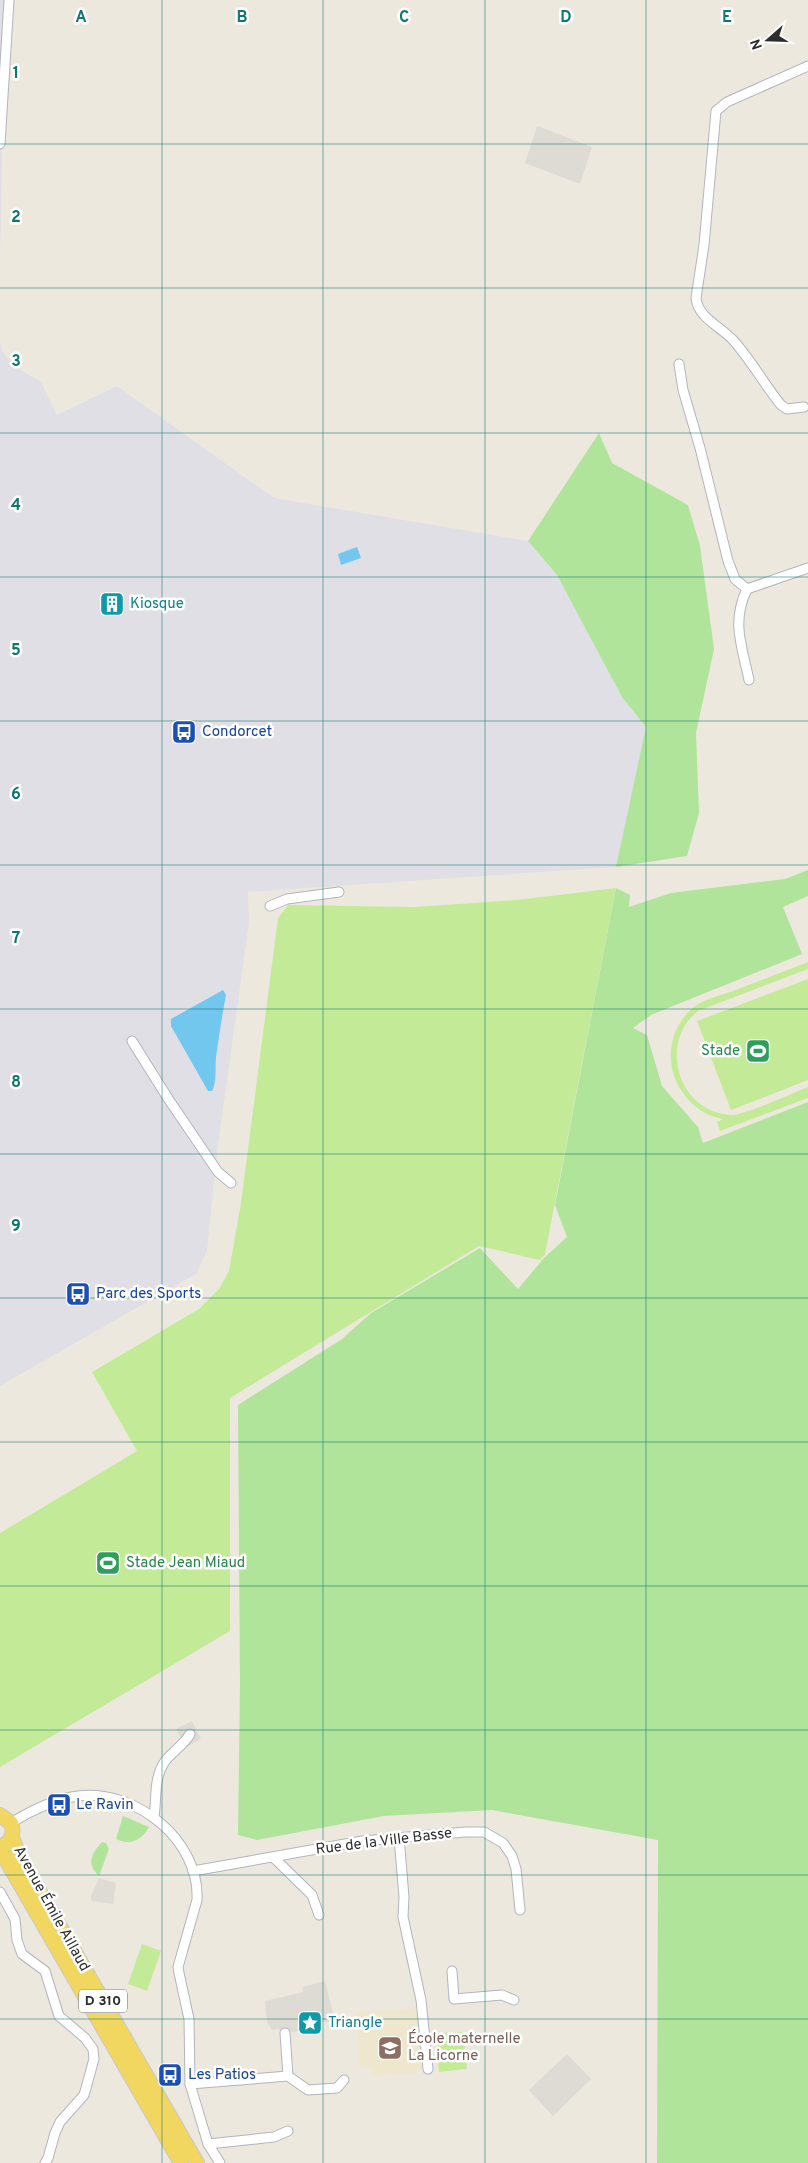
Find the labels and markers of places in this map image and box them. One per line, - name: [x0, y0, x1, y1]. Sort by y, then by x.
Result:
- building icon: Kiosque: [99, 591, 125, 617]
- place label: Kiosque: [130, 595, 184, 614]
- bus stop icon: Condorcet: [171, 719, 197, 745]
- place label: Condorcet: [202, 723, 272, 742]
- sports icon: Stade: [745, 1038, 771, 1064]
- place label: Stade: [701, 1042, 740, 1061]
- bus stop icon: Parc des Sports: [65, 1281, 91, 1307]
- place label: Parc des Sports: [96, 1285, 201, 1304]
- sports icon: Stade Jean Miaud: [95, 1550, 121, 1576]
- place label: Stade Jean Miaud: [126, 1554, 245, 1573]
- bus stop icon: Le Ravin: [46, 1792, 72, 1818]
- place label: Le Ravin: [76, 1796, 134, 1815]
- place icon: Triangle: [297, 2010, 323, 2036]
- place label: Triangle: [328, 2014, 382, 2033]
- place label: École maternelle La Licorne: [408, 2029, 521, 2066]
- school or university icon: École maternelle La Licorne: [377, 2035, 403, 2061]
- bus stop icon: Les Patios: [157, 2062, 183, 2088]
- place label: Les Patios: [188, 2066, 256, 2085]

